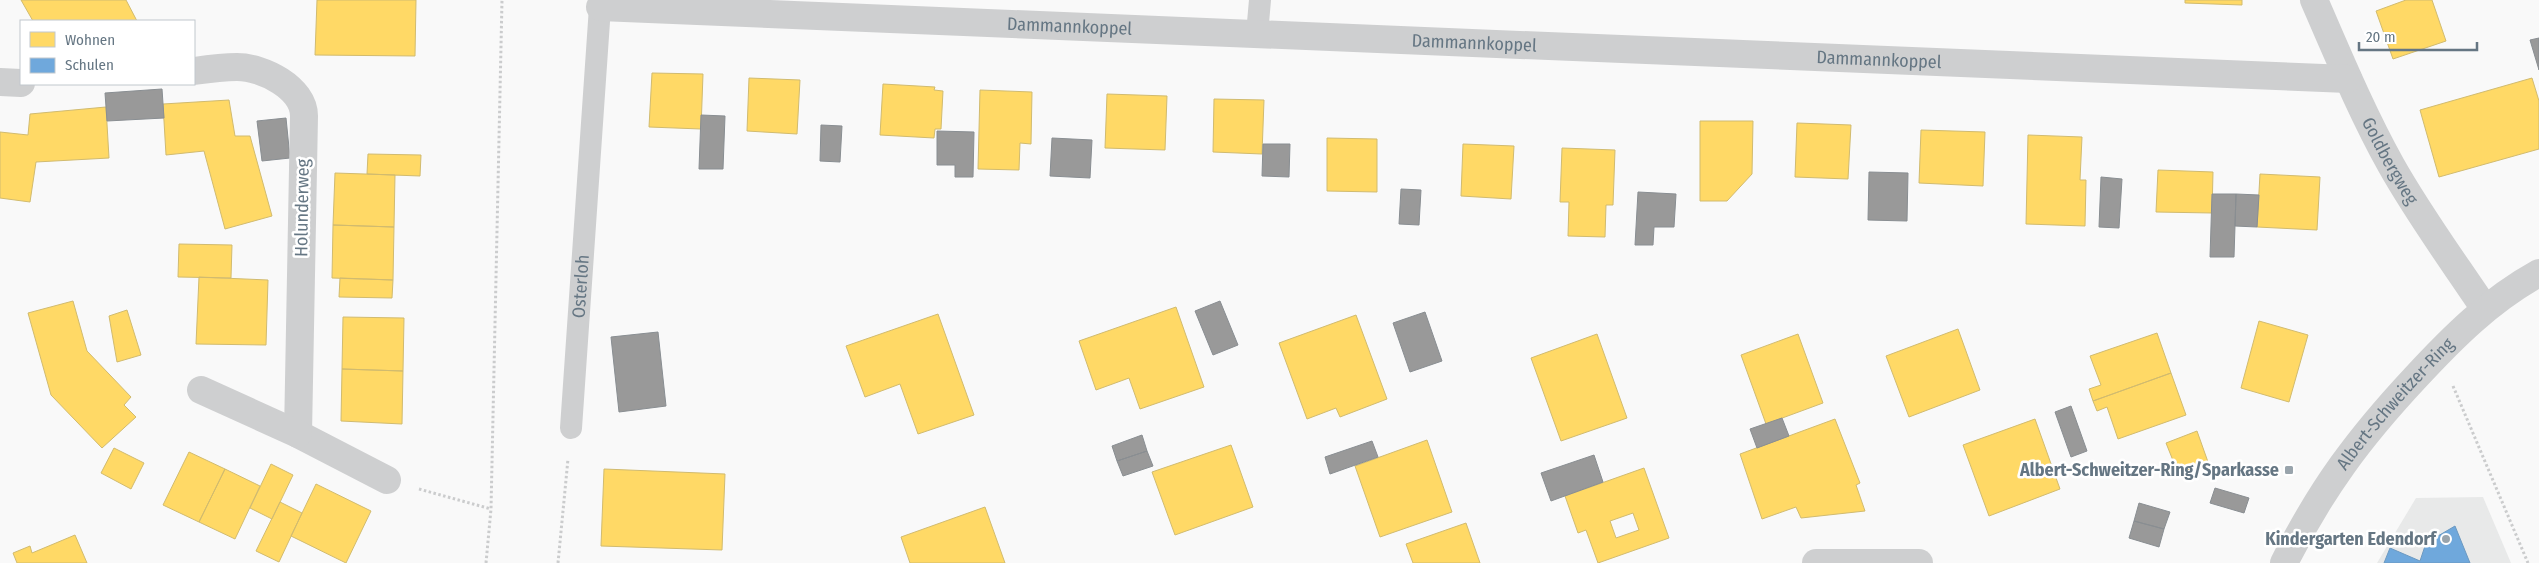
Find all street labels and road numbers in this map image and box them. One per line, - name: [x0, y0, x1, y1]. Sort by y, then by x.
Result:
- street label: Dammannkoppel: [1007, 13, 1133, 40]
- street label: Dammannkoppel: [1411, 29, 1537, 57]
- street label: Dammannkoppel: [1816, 46, 1942, 73]
- street label: Goldbergweg: [2357, 114, 2423, 209]
- street label: Holunderweg: [290, 158, 314, 257]
- street label: Osterloh: [568, 254, 594, 319]
- street label: Albert-Schweitzer-Ring: [2332, 333, 2459, 474]

